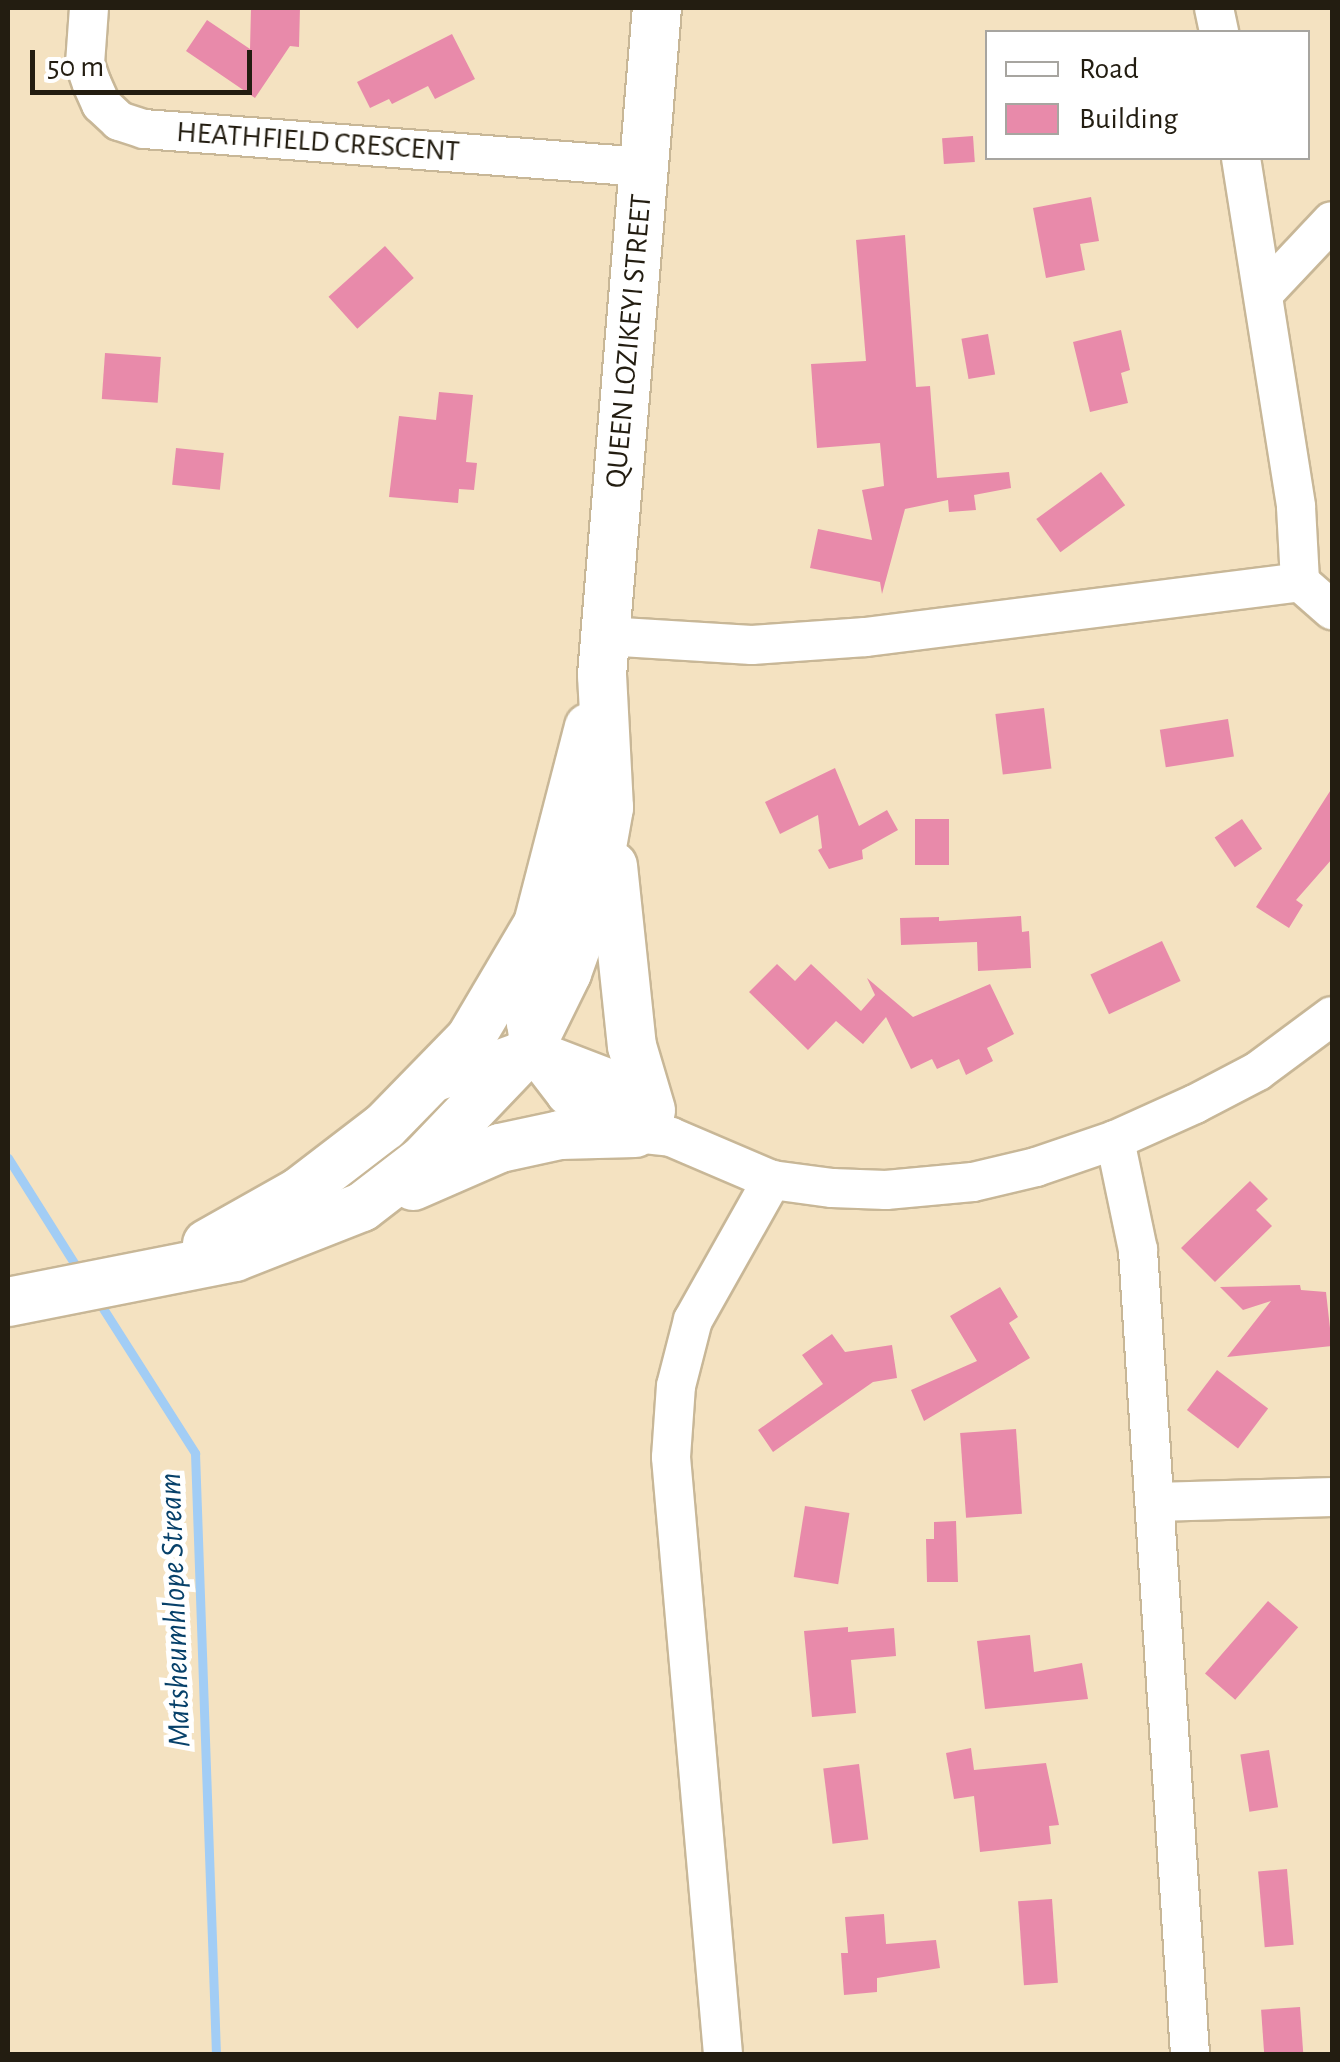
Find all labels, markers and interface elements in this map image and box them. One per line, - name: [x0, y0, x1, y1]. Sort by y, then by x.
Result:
- scale bar: [35, 30, 258, 92]
- legend: [985, 30, 1310, 160]
- text: 50 m: [47, 52, 104, 82]
- text: Road: [1079, 54, 1139, 84]
- text: Building: [1079, 104, 1178, 134]
- street label: HEATHFIELD CRESCENT: [175, 114, 461, 170]
- street label: QUEEN LOZIKEYI STREET: [598, 192, 660, 490]
- water label: Matsheumhlope Stream: [151, 1472, 199, 1748]

